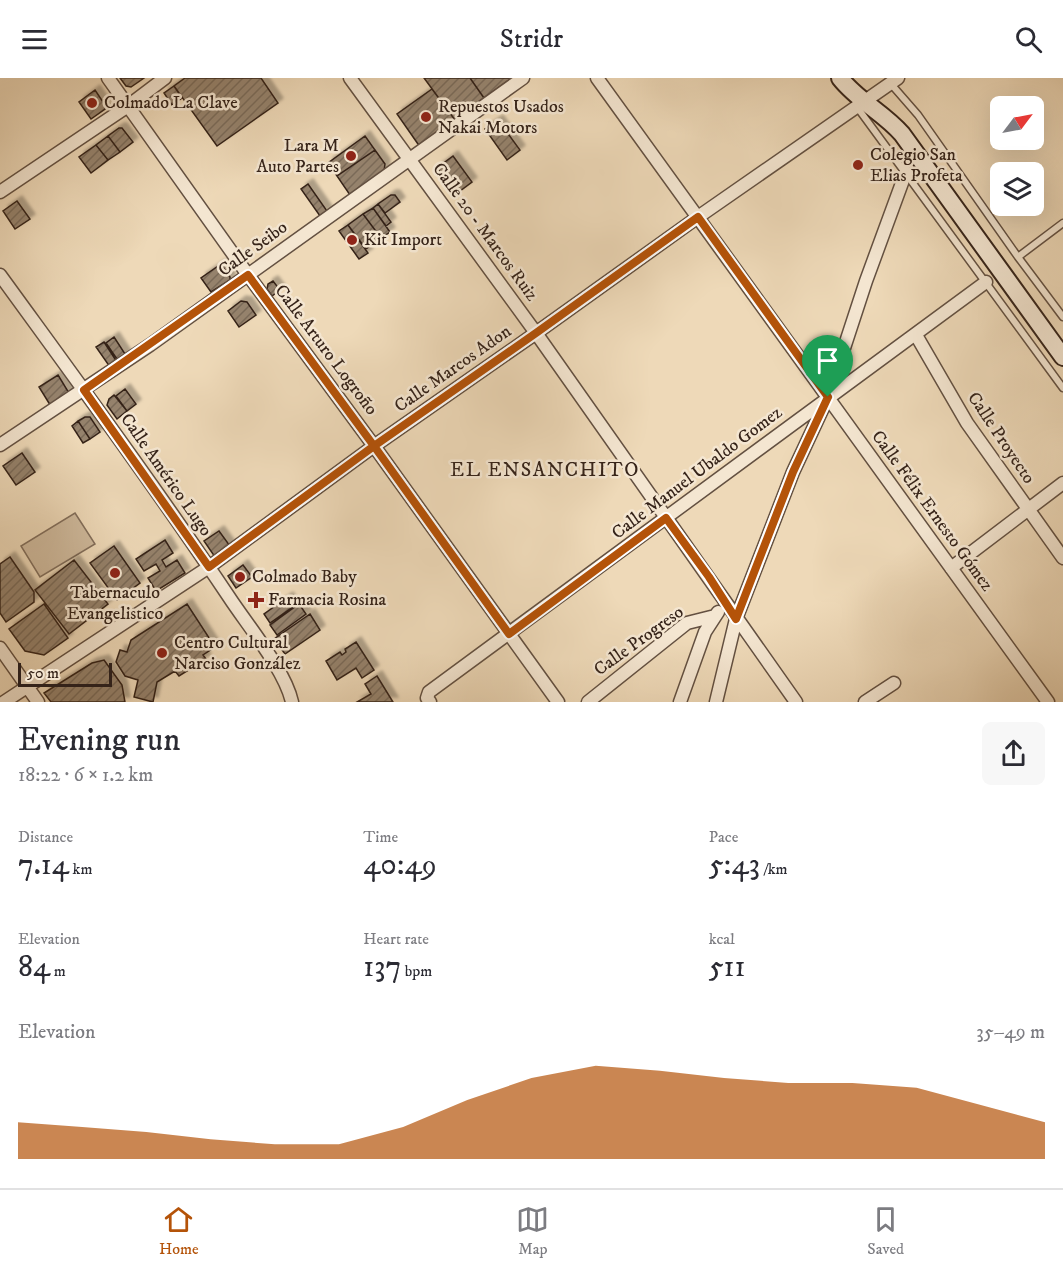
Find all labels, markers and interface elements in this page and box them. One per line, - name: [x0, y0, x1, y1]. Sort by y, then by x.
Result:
- text: Stridr: [500, 22, 563, 56]
- icon: menu: [18, 23, 51, 56]
- icon: search: [1012, 23, 1045, 56]
- place label: Colmado La Clave: [104, 92, 238, 114]
- marker: Colmado La Clave: [85, 96, 99, 110]
- place label: Repuestos Usados Nakai Motors: [438, 96, 564, 139]
- north arrow: [990, 96, 1044, 150]
- map controls: [990, 96, 1044, 216]
- marker: Repuestos Usados Nakai Motors: [419, 110, 433, 124]
- place label: Lara M Auto Partes: [256, 135, 339, 178]
- place label: Colegio San Elias Profeta: [870, 144, 963, 187]
- marker: Lara M Auto Partes: [344, 149, 358, 163]
- marker: Colegio San Elias Profeta: [851, 158, 865, 172]
- street label: Calle 20 - Marcos Ruiz: [427, 159, 543, 306]
- button: layers: [990, 162, 1044, 216]
- street label: Calle Seibo: [214, 216, 292, 282]
- place label: Kit Import: [364, 229, 442, 251]
- marker: Kit Import: [345, 233, 359, 247]
- street label: Calle Arturo Logroño: [270, 280, 382, 420]
- street label: Calle Marcos Adon: [390, 320, 516, 417]
- pin: [802, 335, 853, 397]
- icon: arrive: [811, 344, 844, 377]
- street label: Calle Proyecto: [962, 388, 1040, 488]
- street label: Calle Manuel Ubaldo Gomez: [607, 402, 787, 544]
- street label: Calle Américo Lugo: [115, 409, 217, 541]
- street label: Calle Félix Ernesto Gómez: [866, 426, 998, 596]
- district label: EL ENSANCHITO: [450, 458, 640, 483]
- marker: Tabernaculo Evangelistico: [108, 566, 122, 580]
- place label: Colmado Baby: [252, 566, 357, 588]
- marker: Colmado Baby: [233, 570, 247, 584]
- place label: Tabernaculo Evangelistico: [67, 582, 164, 625]
- place label: Farmacia Rosina: [268, 589, 387, 611]
- marker: Farmacia Rosina: [249, 593, 263, 607]
- street label: Calle Progreso: [590, 601, 688, 681]
- place label: Centro Cultural Narciso González: [174, 632, 301, 675]
- marker: Centro Cultural Narciso González: [155, 646, 169, 660]
- scale bar: [18, 660, 112, 688]
- text: 50 m: [27, 663, 59, 683]
- text: Evening run: [18, 720, 180, 761]
- button: share: [982, 722, 1045, 785]
- text: 18:22 · 6 × 1.2 km: [18, 763, 153, 788]
- text: Distance: [18, 827, 73, 847]
- text: Time: [363, 827, 398, 847]
- text: Pace: [709, 827, 738, 847]
- text: 7.14: [18, 847, 69, 884]
- text: 40:49: [363, 847, 437, 884]
- text: 5:43: [709, 847, 760, 884]
- text: km: [69, 859, 92, 879]
- text: /km: [760, 859, 788, 879]
- text: Elevation: [18, 929, 80, 949]
- text: Heart rate: [363, 929, 429, 949]
- text: kcal: [709, 929, 735, 949]
- text: 84: [18, 949, 50, 986]
- text: 137: [363, 949, 401, 986]
- text: 511: [709, 949, 746, 986]
- text: m: [50, 961, 66, 981]
- text: bpm: [401, 961, 432, 981]
- text: Elevation: [18, 1020, 95, 1045]
- text: 35–49 m: [976, 1020, 1045, 1045]
- tab: Home: [159, 1203, 199, 1259]
- tab: Map: [516, 1203, 549, 1259]
- tab: Saved: [867, 1203, 904, 1259]

